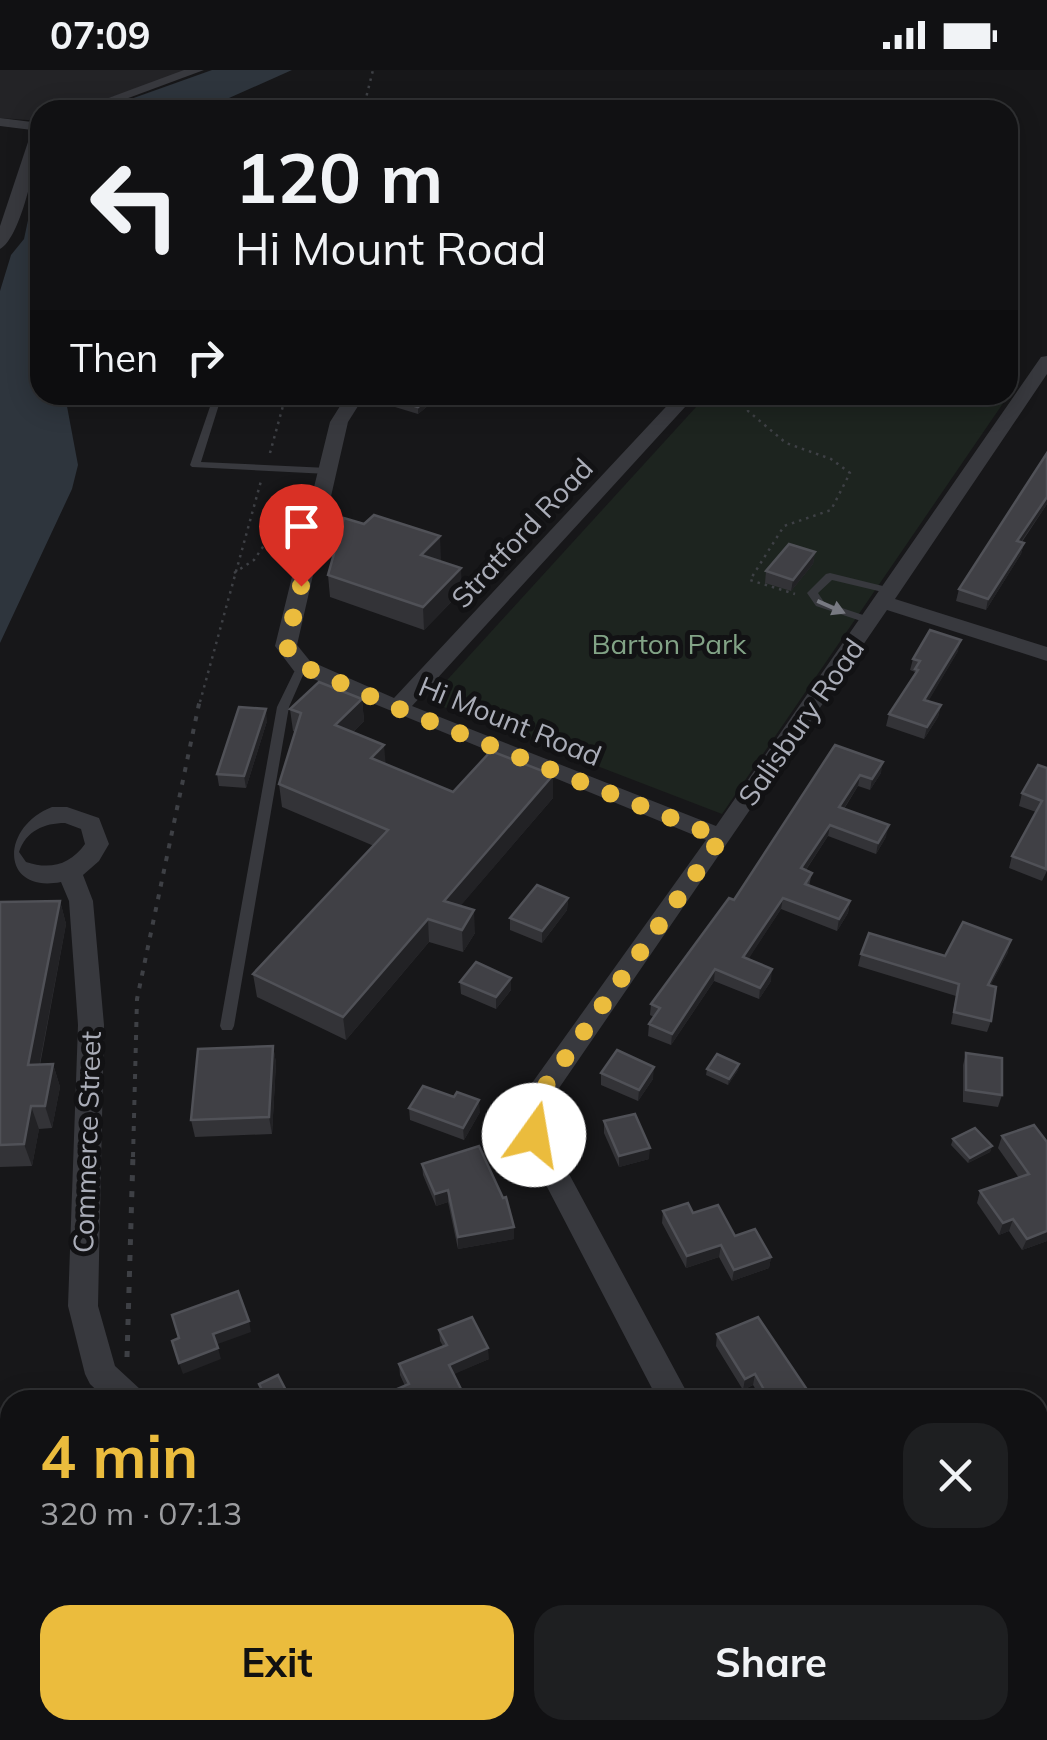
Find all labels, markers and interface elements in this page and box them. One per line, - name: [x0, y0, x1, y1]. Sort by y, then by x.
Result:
- text: 07:09: [50, 11, 151, 59]
- text: 120 m: [235, 133, 443, 221]
- icon: left: [70, 140, 200, 270]
- text: Hi Mount Road: [235, 220, 546, 276]
- icon: right: [178, 330, 233, 385]
- text: Then: [70, 334, 158, 382]
- street label: Stratford Road: [443, 451, 600, 615]
- pin: [259, 484, 344, 587]
- icon: arrive: [274, 499, 329, 554]
- one-way arrow: [817, 598, 846, 615]
- park label: Barton Park: [591, 626, 747, 661]
- street label: Salisbury Road: [730, 631, 871, 812]
- street label: Hi Mount Road: [414, 668, 607, 773]
- street label: Commerce Street: [65, 1030, 108, 1254]
- position arrow: [482, 1083, 586, 1187]
- text: 4 min: [40, 1418, 198, 1493]
- button: close: [903, 1423, 1008, 1528]
- text: 320 m · 07:13: [40, 1493, 242, 1533]
- button: Exit: [40, 1605, 514, 1720]
- button: Share: [534, 1605, 1008, 1720]

